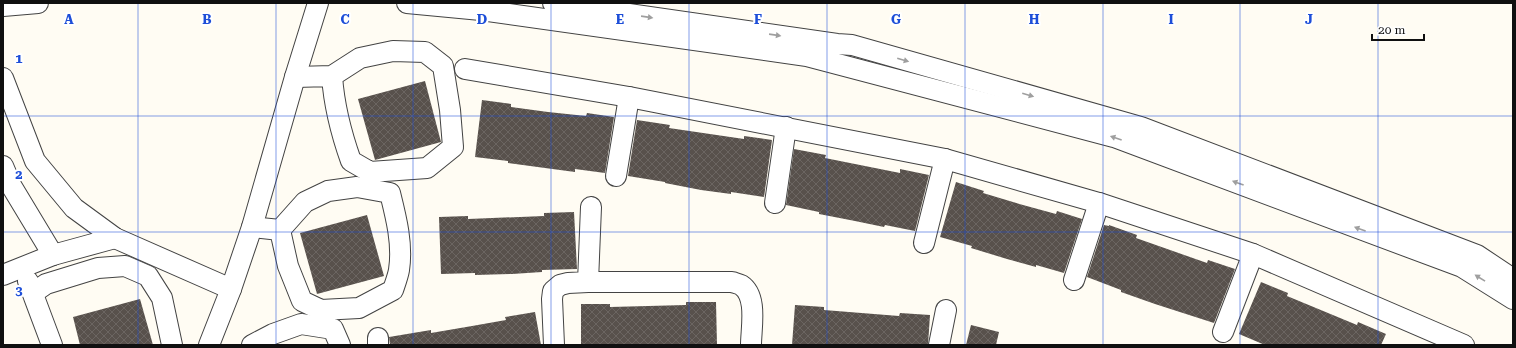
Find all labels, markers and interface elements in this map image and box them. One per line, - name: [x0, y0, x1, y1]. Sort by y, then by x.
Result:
- text: A: [64, 12, 74, 27]
- text: B: [202, 12, 212, 27]
- text: C: [340, 12, 350, 27]
- text: D: [477, 12, 487, 27]
- text: E: [616, 12, 624, 27]
- text: F: [754, 12, 762, 27]
- text: G: [891, 12, 901, 27]
- text: H: [1029, 12, 1040, 27]
- text: I: [1168, 12, 1174, 27]
- text: J: [1305, 12, 1313, 27]
- one-way arrow: [641, 14, 653, 20]
- scale bar: [1372, 16, 1424, 42]
- text: 20 m: [1378, 23, 1405, 37]
- one-way arrow: [769, 32, 781, 38]
- text: 1: [15, 51, 23, 66]
- one-way arrow: [896, 57, 909, 63]
- one-way arrow: [1022, 92, 1034, 98]
- one-way arrow: [1110, 135, 1122, 141]
- text: 2: [15, 167, 23, 182]
- one-way arrow: [1232, 180, 1244, 186]
- one-way arrow: [1354, 225, 1366, 231]
- one-way arrow: [1474, 274, 1486, 281]
- text: 3: [15, 283, 23, 298]

